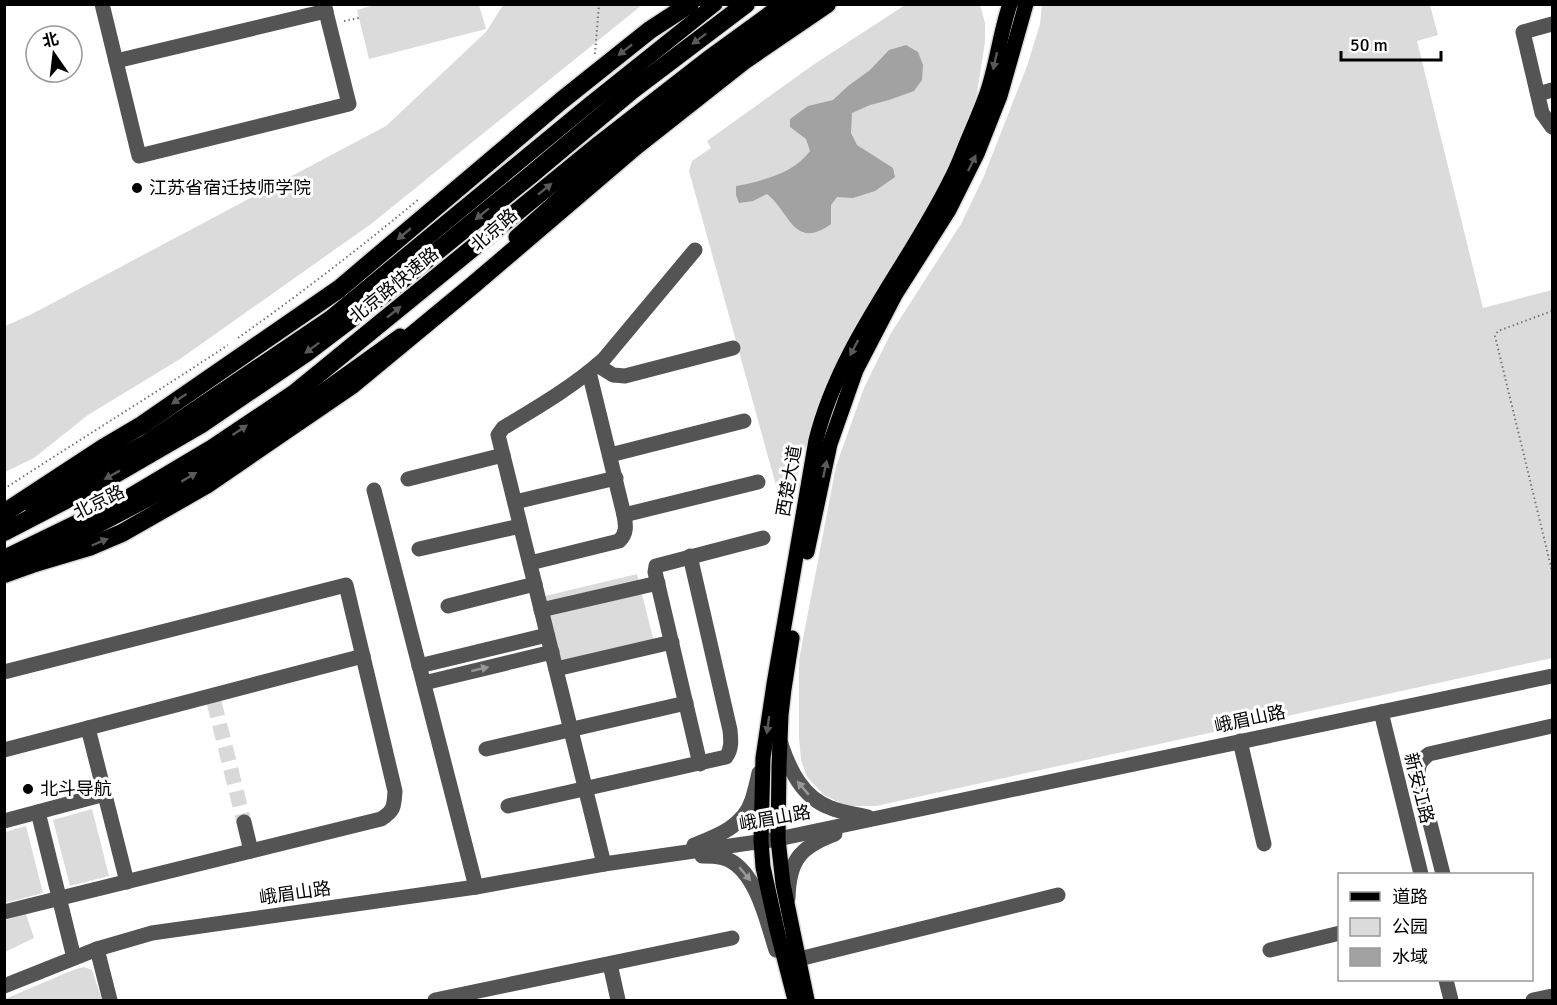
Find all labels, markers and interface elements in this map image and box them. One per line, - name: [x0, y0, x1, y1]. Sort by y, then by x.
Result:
- north arrow: [24, 24, 84, 84]
- scale bar: [1341, 24, 1442, 62]
- text: 北: [40, 29, 61, 52]
- one-way arrow: [691, 33, 706, 45]
- text: 50 m: [1350, 34, 1388, 56]
- one-way arrow: [617, 44, 633, 57]
- one-way arrow: [990, 52, 999, 71]
- one-way arrow: [968, 154, 977, 171]
- place label: 江苏省宿迁技师学院: [149, 177, 311, 199]
- marker: 江苏省宿迁技师学院: [130, 181, 144, 195]
- one-way arrow: [538, 183, 553, 195]
- street label: 北京路: [466, 204, 522, 256]
- one-way arrow: [474, 208, 490, 221]
- one-way arrow: [397, 227, 412, 240]
- street label: 北京路快速路: [345, 242, 443, 328]
- one-way arrow: [386, 305, 402, 318]
- one-way arrow: [849, 339, 859, 356]
- one-way arrow: [304, 342, 320, 354]
- one-way arrow: [172, 393, 188, 405]
- one-way arrow: [231, 424, 247, 436]
- street label: 西楚大道: [772, 444, 806, 518]
- one-way arrow: [821, 459, 830, 478]
- one-way arrow: [104, 470, 121, 480]
- one-way arrow: [181, 472, 198, 482]
- street label: 北京路: [70, 480, 128, 524]
- one-way arrow: [91, 538, 108, 547]
- one-way arrow: [471, 664, 490, 674]
- street label: 峨眉山路: [1212, 701, 1288, 737]
- one-way arrow: [763, 716, 772, 735]
- street label: 新安江路: [1400, 750, 1438, 826]
- place label: 北斗导航: [40, 778, 112, 800]
- one-way arrow: [797, 780, 810, 795]
- marker: 北斗导航: [21, 782, 35, 796]
- street label: 峨眉山路: [738, 801, 812, 835]
- one-way arrow: [738, 866, 751, 881]
- legend: [1338, 873, 1533, 981]
- street label: 峨眉山路: [258, 877, 332, 909]
- text: 道路: [1392, 886, 1428, 908]
- text: 公园: [1392, 916, 1428, 938]
- text: 水域: [1392, 946, 1428, 968]

